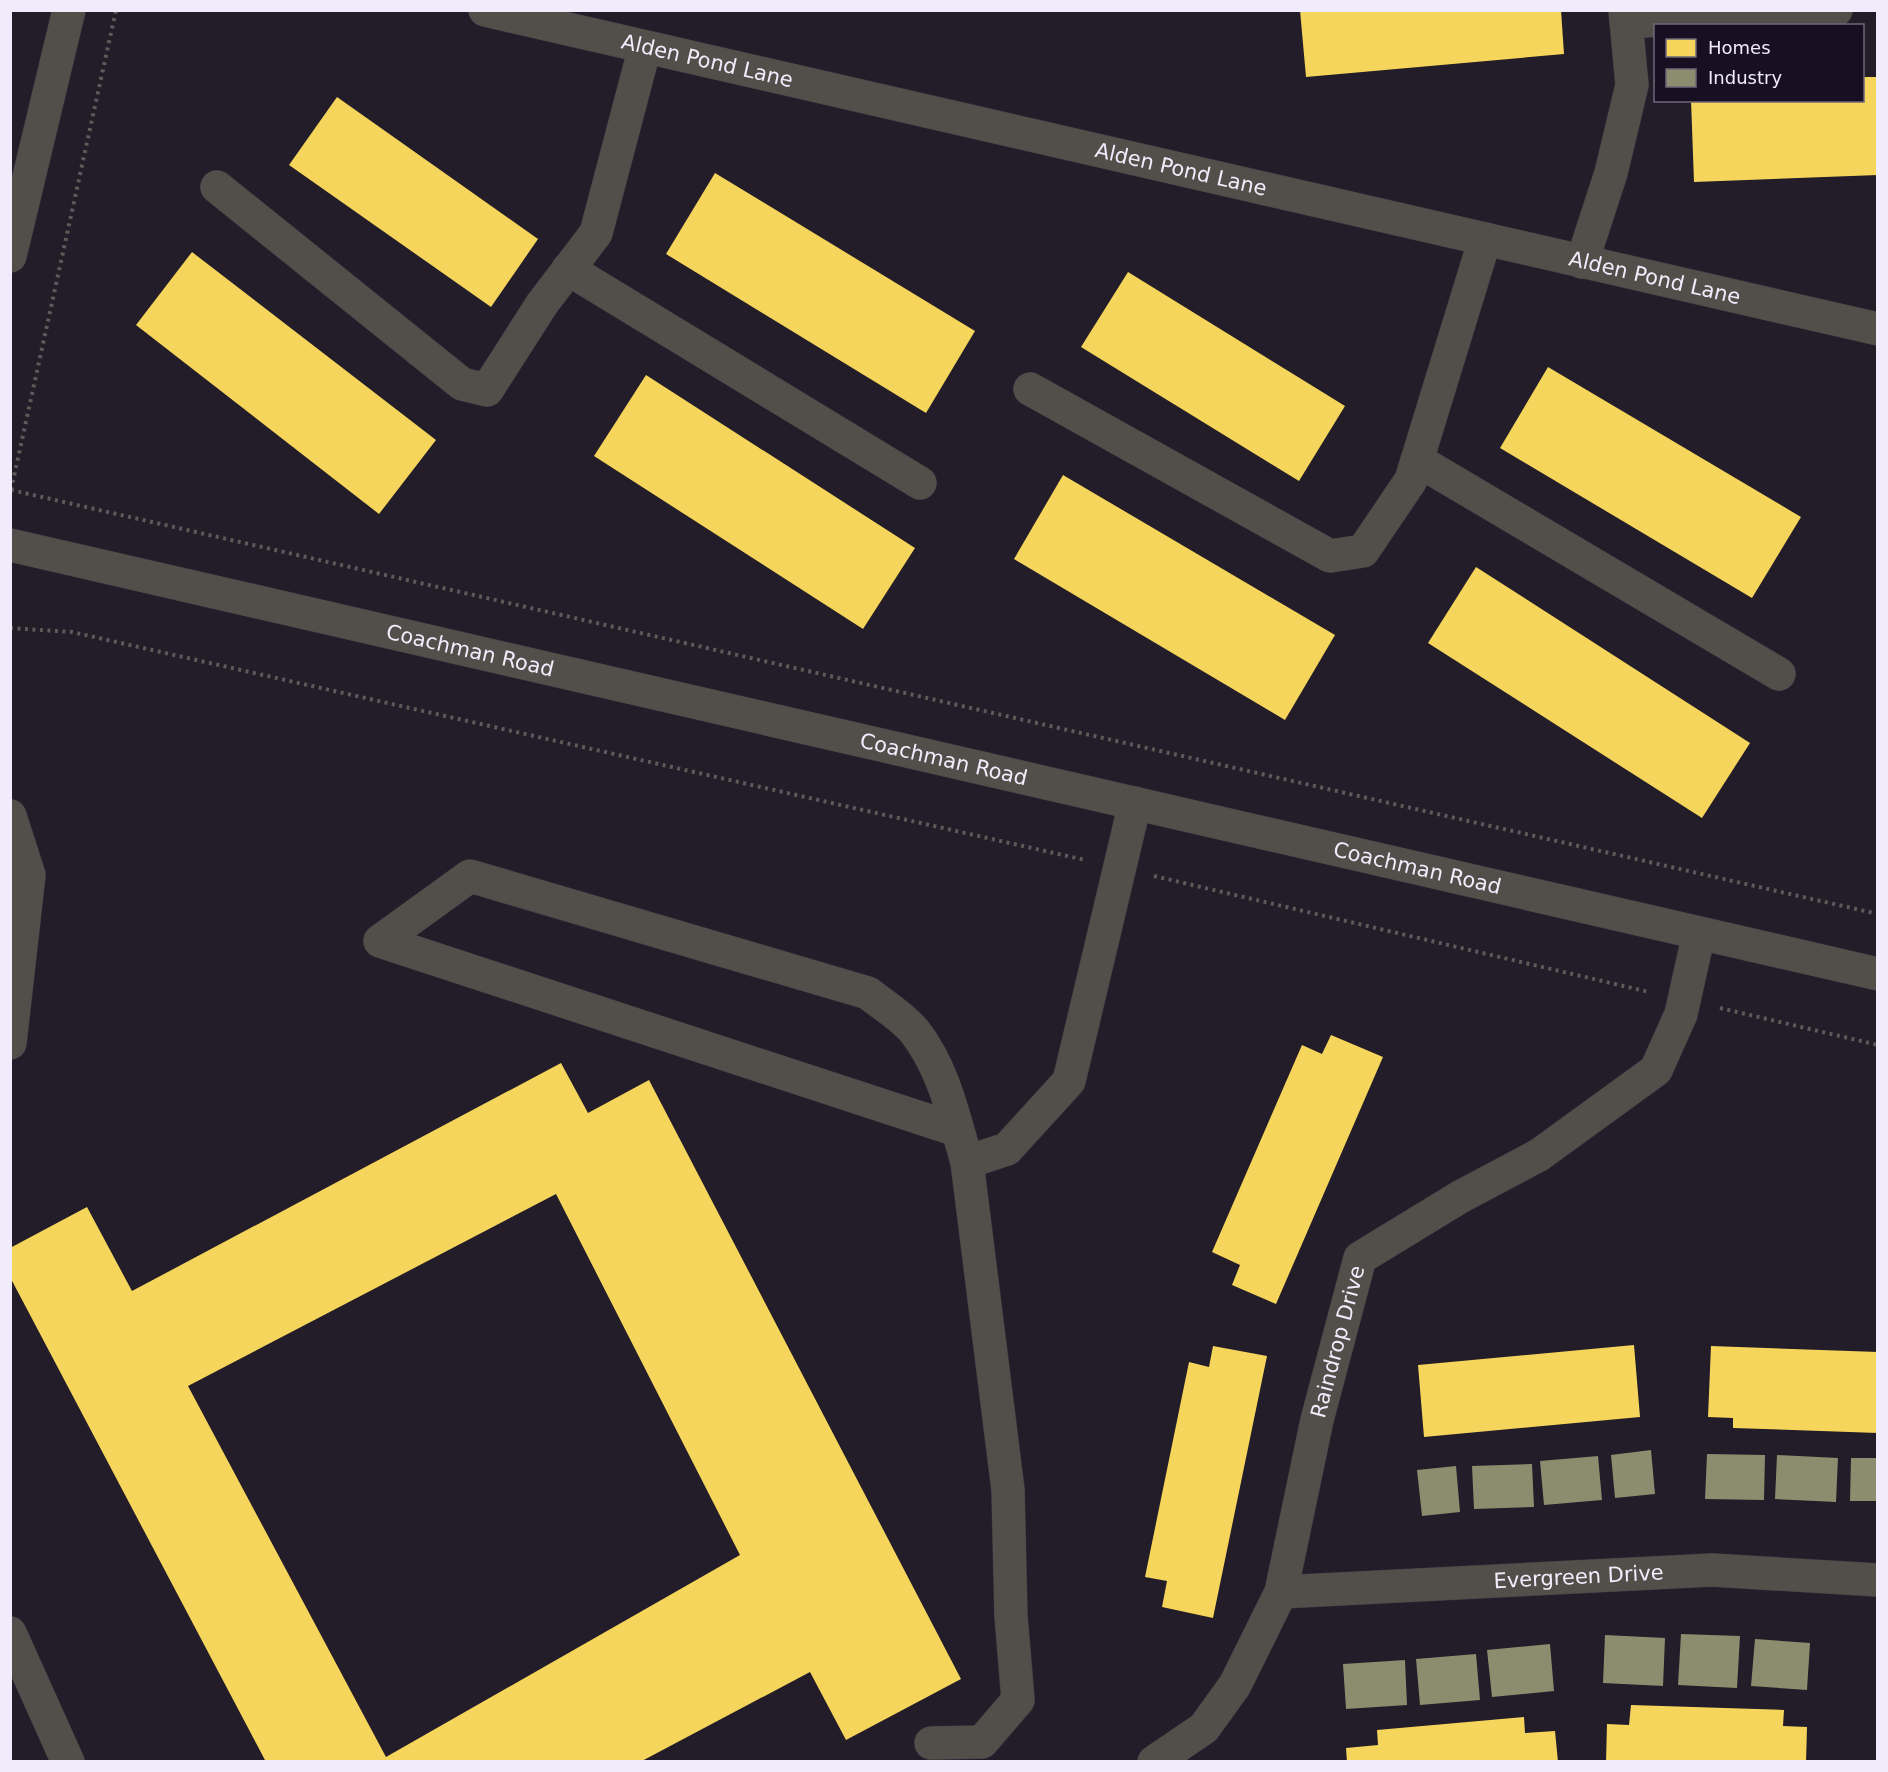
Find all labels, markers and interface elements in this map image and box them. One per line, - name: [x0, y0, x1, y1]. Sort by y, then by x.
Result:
- legend: [1654, 24, 1864, 102]
- street label: Alden Pond Lane: [619, 30, 795, 92]
- text: Homes: [1708, 37, 1771, 58]
- text: Industry: [1708, 67, 1782, 88]
- street label: Alden Pond Lane: [1093, 138, 1269, 201]
- street label: Alden Pond Lane: [1567, 247, 1743, 309]
- street label: Coachman Road: [384, 620, 556, 682]
- street label: Coachman Road: [858, 729, 1030, 790]
- street label: Coachman Road: [1331, 837, 1504, 899]
- street label: Raindrop Drive: [1306, 1263, 1369, 1420]
- street label: Evergreen Drive: [1493, 1560, 1664, 1593]

